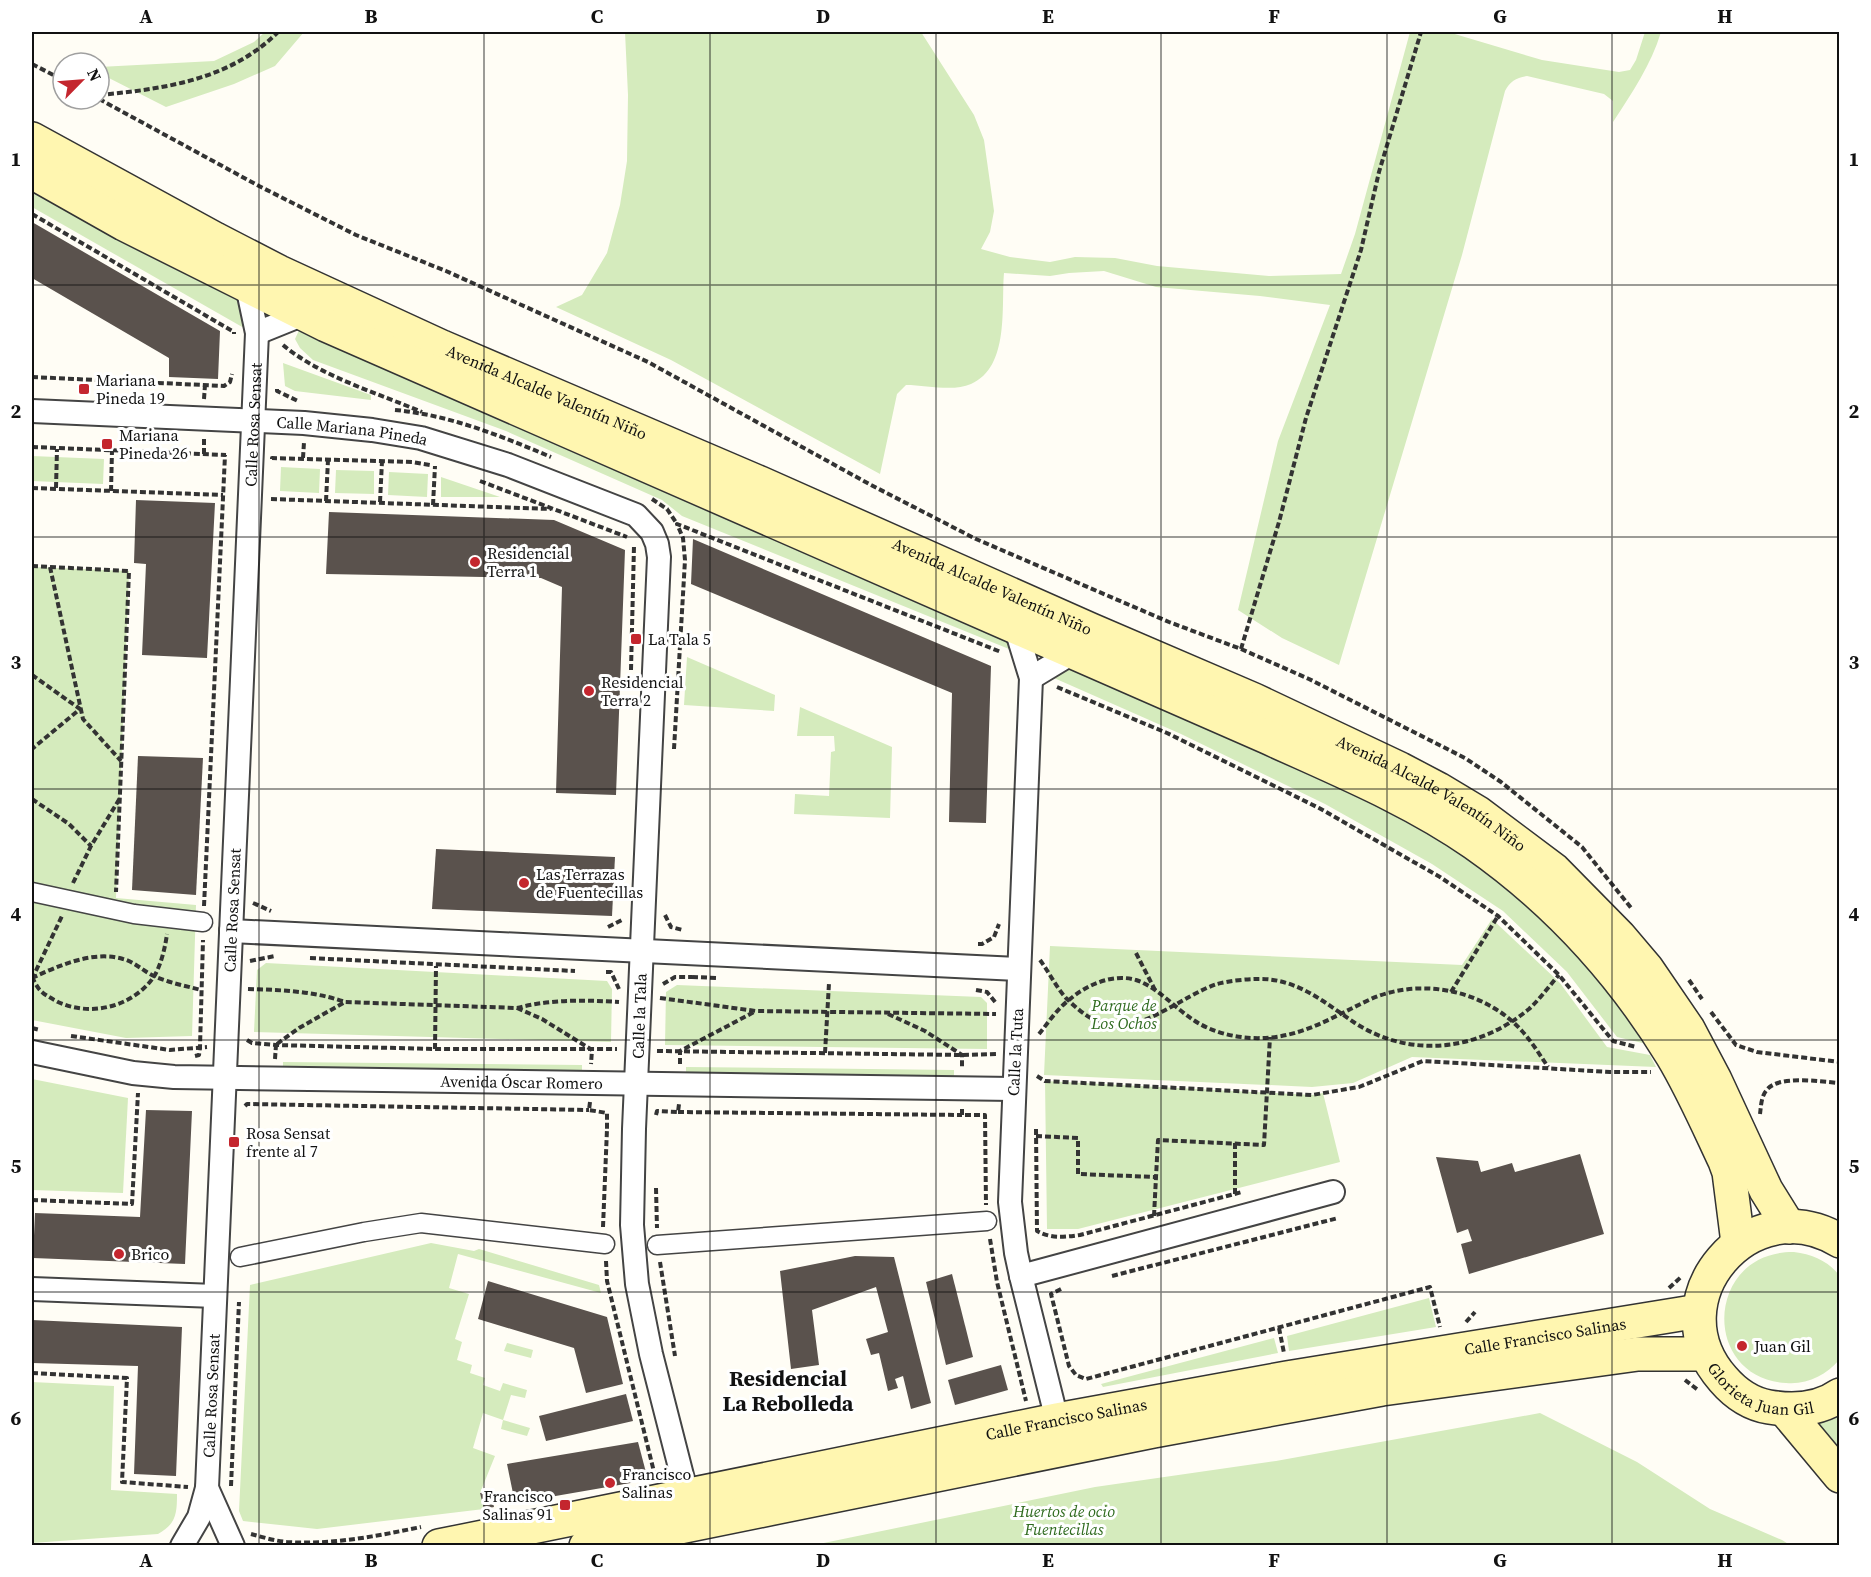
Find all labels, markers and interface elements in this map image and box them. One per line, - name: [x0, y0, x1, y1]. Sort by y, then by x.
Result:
- text: A: [139, 2, 153, 30]
- text: B: [364, 2, 378, 30]
- text: C: [591, 2, 603, 30]
- text: D: [816, 2, 830, 30]
- text: E: [1042, 2, 1054, 30]
- text: F: [1268, 2, 1280, 30]
- text: G: [1493, 2, 1507, 30]
- text: H: [1717, 2, 1733, 30]
- north arrow: [51, 51, 111, 111]
- text: N: [82, 65, 107, 85]
- text: 1: [11, 145, 21, 173]
- text: 1: [1849, 145, 1859, 173]
- street label: Avenida Alcalde Valentín Niño: [443, 339, 651, 445]
- street label: Calle Rosa Sensat: [239, 361, 267, 487]
- place label: Mariana Pineda 19: [96, 369, 165, 409]
- marker: Mariana Pineda 19: [77, 382, 91, 396]
- text: 2: [11, 397, 22, 425]
- text: 2: [1849, 397, 1860, 425]
- street label: Calle Mariana Pineda: [276, 411, 432, 451]
- place label: Mariana Pineda 26: [119, 424, 188, 464]
- marker: Mariana Pineda 26: [100, 437, 114, 451]
- street label: Avenida Alcalde Valentín Niño: [889, 532, 1096, 640]
- place label: Residencial Terra 1: [487, 542, 570, 582]
- marker: Residencial Terra 1: [468, 555, 482, 569]
- place label: La Tala 5: [648, 628, 711, 650]
- marker: La Tala 5: [629, 632, 643, 646]
- text: 3: [11, 648, 22, 676]
- text: 3: [1849, 648, 1860, 676]
- place label: Residencial Terra 2: [601, 671, 684, 711]
- marker: Residencial Terra 2: [582, 684, 596, 698]
- street label: Avenida Alcalde Valentín Niño: [1333, 730, 1531, 857]
- street label: Calle Rosa Sensat: [218, 847, 246, 973]
- place label: Las Terrazas de Fuentecillas: [536, 863, 643, 903]
- marker: Las Terrazas de Fuentecillas: [517, 876, 531, 890]
- text: 4: [11, 900, 22, 928]
- text: 4: [1849, 900, 1860, 928]
- street label: Calle la Tala: [627, 972, 652, 1059]
- park label: Parque de Los Ochos: [1090, 994, 1157, 1034]
- street label: Calle la Tuta: [1002, 1007, 1028, 1096]
- street label: Avenida Óscar Romero: [440, 1070, 603, 1094]
- place label: Rosa Sensat frente al 7: [246, 1122, 331, 1162]
- marker: Rosa Sensat frente al 7: [227, 1135, 241, 1149]
- text: 5: [11, 1152, 22, 1180]
- text: 5: [1849, 1152, 1860, 1180]
- place label: Brico: [131, 1243, 169, 1265]
- marker: Brico: [112, 1247, 126, 1261]
- street label: Calle Francisco Salinas: [1463, 1312, 1628, 1360]
- street label: Calle Rosa Sensat: [197, 1333, 225, 1458]
- place label: Juan Gil: [1753, 1335, 1811, 1357]
- marker: Juan Gil: [1735, 1339, 1749, 1353]
- street label: Glorieta Juan Gil: [1703, 1358, 1816, 1420]
- district label: Residencial La Rebolleda: [722, 1363, 854, 1418]
- street label: Calle Francisco Salinas: [984, 1393, 1149, 1445]
- text: 6: [11, 1404, 22, 1432]
- text: 6: [1849, 1404, 1860, 1432]
- place label: Francisco Salinas: [622, 1463, 692, 1503]
- marker: Francisco Salinas: [603, 1476, 617, 1490]
- place label: Francisco Salinas 91: [483, 1485, 553, 1525]
- marker: Francisco Salinas 91: [558, 1498, 572, 1512]
- park label: Huertos de ocio Fuentecillas: [1012, 1500, 1115, 1540]
- text: A: [139, 1546, 153, 1574]
- text: B: [364, 1546, 378, 1574]
- text: C: [591, 1546, 603, 1574]
- text: D: [816, 1546, 830, 1574]
- text: E: [1042, 1546, 1054, 1574]
- text: F: [1268, 1546, 1280, 1574]
- text: G: [1493, 1546, 1507, 1574]
- text: H: [1717, 1546, 1733, 1574]

